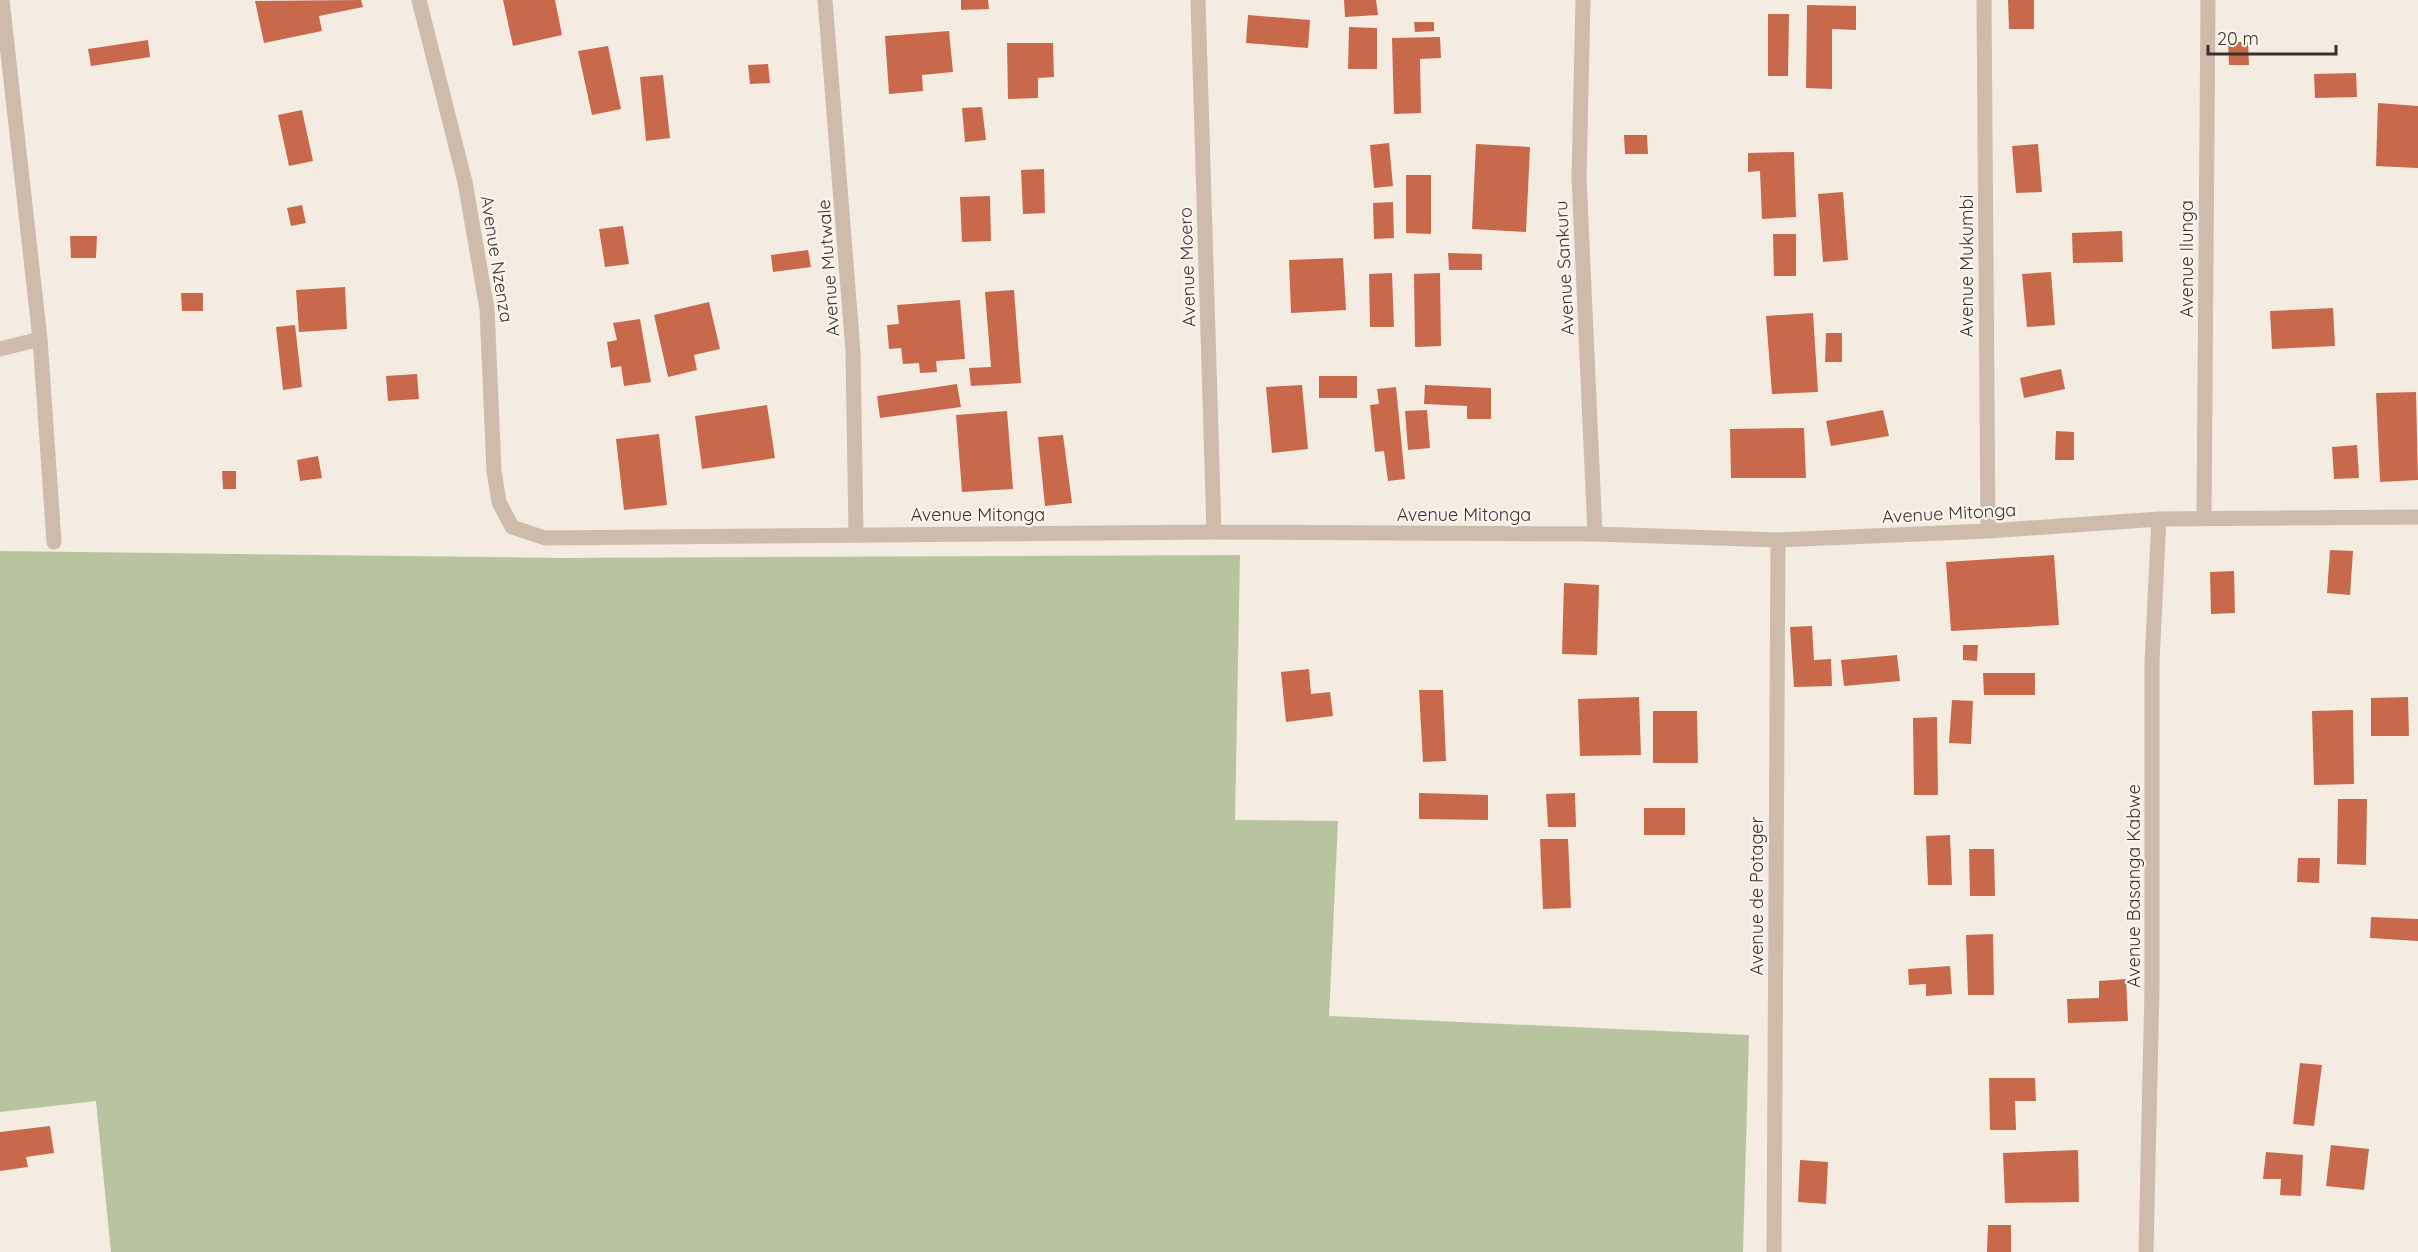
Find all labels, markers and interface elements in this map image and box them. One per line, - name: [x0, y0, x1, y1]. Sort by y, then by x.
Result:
- scale bar: [2208, 18, 2336, 56]
- text: 20 m: [2217, 27, 2259, 50]
- street label: Avenue Nzenza: [476, 194, 518, 324]
- street label: Avenue Mukumbi: [1955, 195, 1978, 337]
- street label: Avenue Mutwale: [812, 199, 844, 337]
- street label: Avenue Sankuru: [1549, 200, 1579, 336]
- street label: Avenue Ilunga: [2175, 200, 2198, 318]
- street label: Avenue Moero: [1173, 207, 1201, 327]
- street label: Avenue Mitonga: [1881, 498, 2017, 528]
- street label: Avenue Mitonga: [911, 503, 1045, 526]
- street label: Avenue Mitonga: [1397, 503, 1531, 526]
- street label: Avenue Basanga Kabwe: [2122, 784, 2145, 988]
- street label: Avenue de Potager: [1745, 817, 1768, 975]

